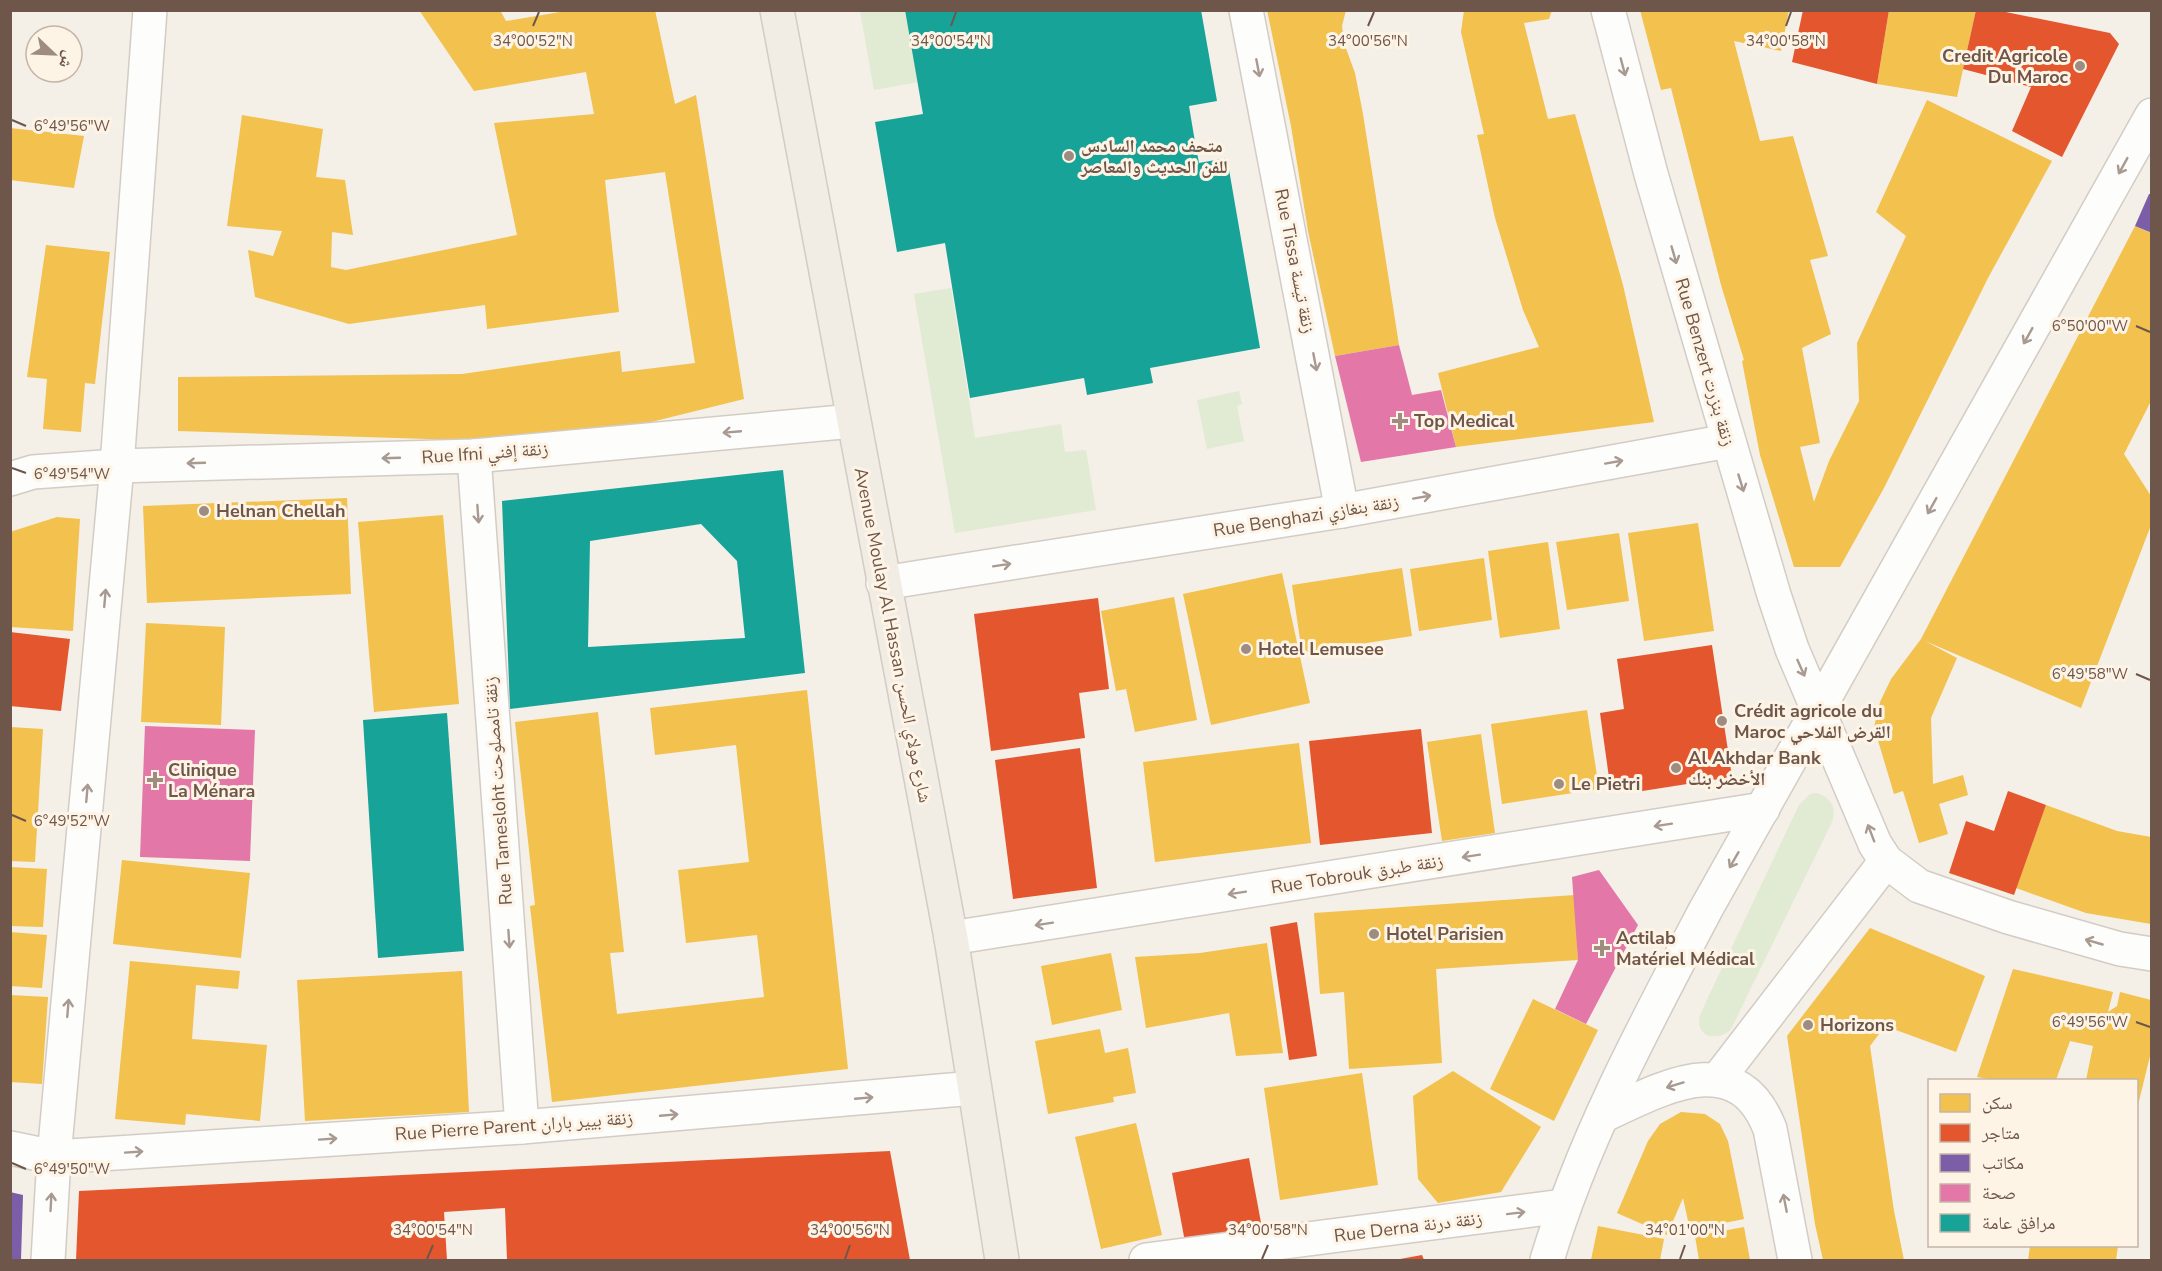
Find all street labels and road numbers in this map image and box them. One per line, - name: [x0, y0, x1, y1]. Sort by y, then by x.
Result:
- street label: Rue Tissa زنقة تيسة: [1269, 186, 1321, 336]
- street label: Rue Benzert زنقة بنزرت: [1670, 275, 1741, 449]
- street label: Rue Ifni زنقة إفني: [421, 437, 549, 472]
- street label: Avenue Moulay Al Hassan شارع مولاي الحسن: [846, 465, 937, 805]
- street label: Rue Benghazi زنقة بنغازي: [1211, 489, 1401, 545]
- street label: Rue Tamesloht زنقة تامصلوحت: [478, 676, 518, 906]
- street label: Rue Tobrouk زنقة طبرق: [1269, 849, 1445, 899]
- street label: Rue Pierre Parent زنقة بيير باران: [394, 1106, 634, 1146]
- street label: Rue Derna زنقة درنة: [1332, 1206, 1484, 1248]

